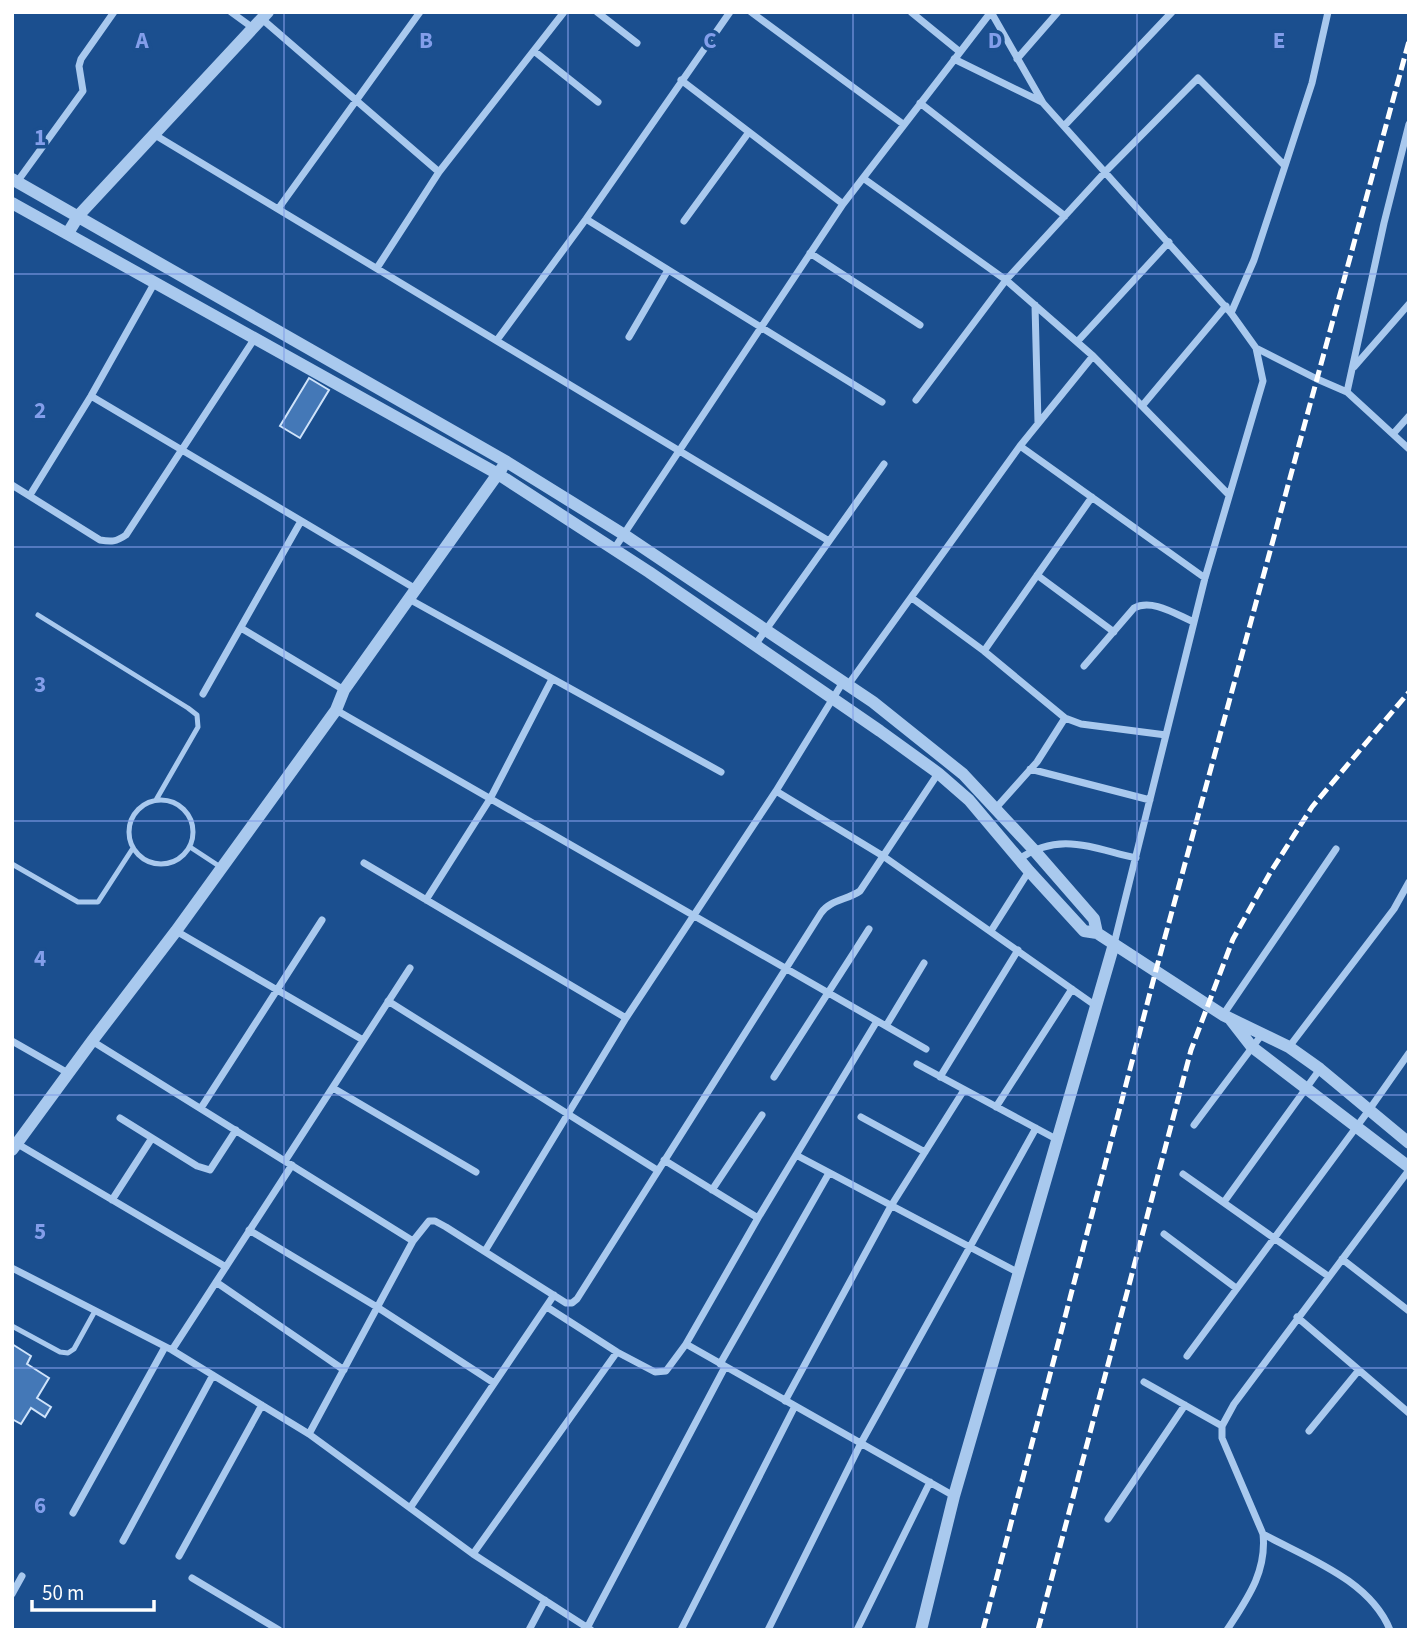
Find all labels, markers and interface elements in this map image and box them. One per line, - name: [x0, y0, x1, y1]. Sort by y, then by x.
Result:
- text: A: [134, 24, 149, 57]
- text: B: [419, 24, 433, 57]
- text: C: [703, 24, 717, 57]
- text: D: [988, 24, 1002, 57]
- text: E: [1273, 24, 1285, 57]
- text: 1: [34, 121, 46, 154]
- text: 2: [34, 394, 46, 427]
- text: 3: [34, 668, 46, 701]
- text: 4: [34, 942, 46, 975]
- text: 5: [34, 1215, 46, 1248]
- text: 6: [34, 1489, 46, 1522]
- scale bar: [32, 1568, 154, 1612]
- text: 50 m: [42, 1578, 84, 1608]

